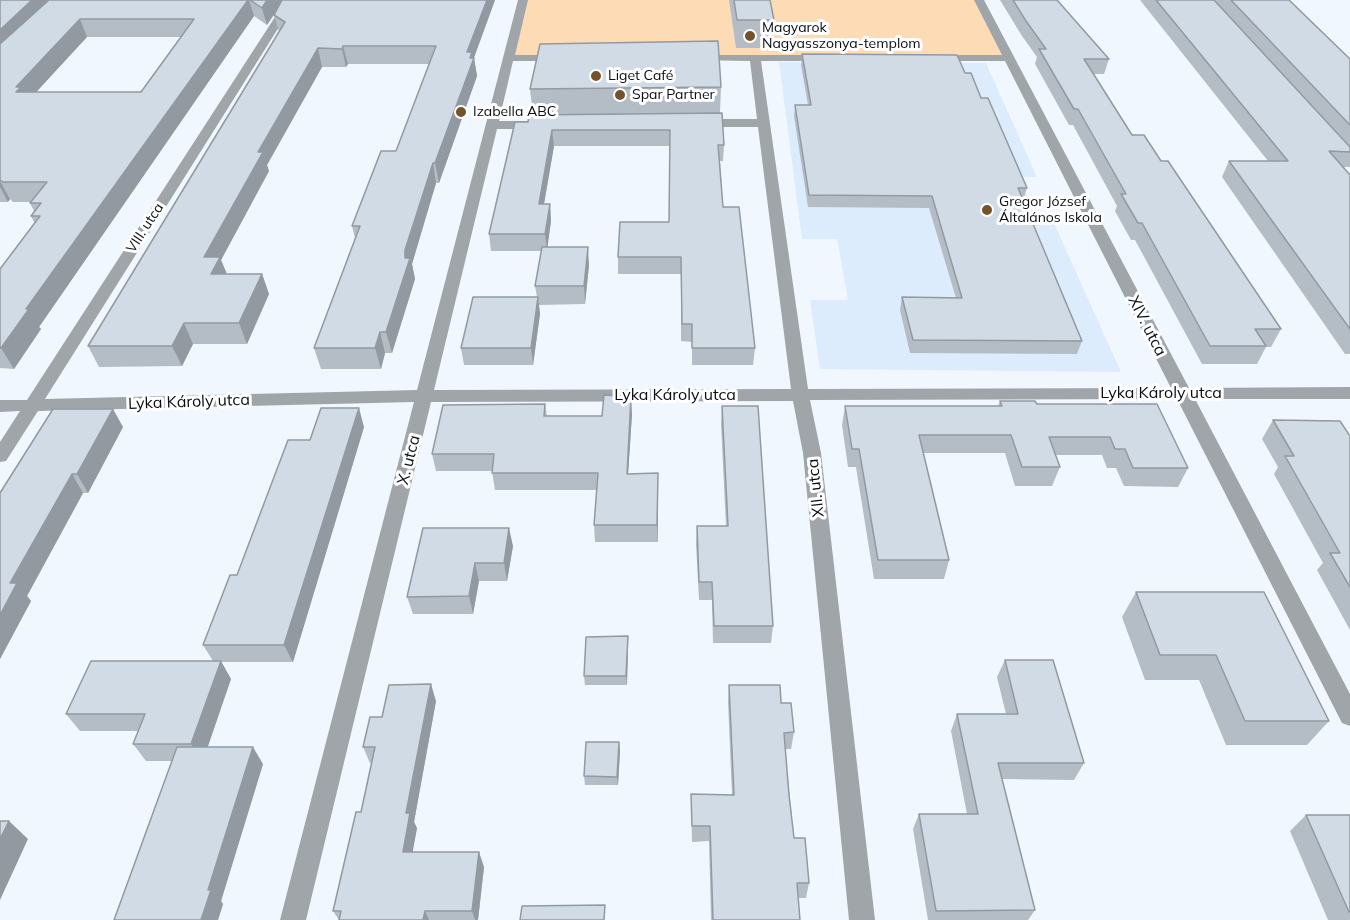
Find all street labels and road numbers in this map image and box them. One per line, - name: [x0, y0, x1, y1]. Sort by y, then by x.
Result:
- street label: VIII. utca: [123, 200, 167, 256]
- street label: XIV. utca: [1124, 293, 1170, 359]
- street label: Lyka Károly utca: [1100, 383, 1222, 403]
- street label: Lyka Károly utca: [614, 385, 736, 405]
- street label: Lyka Károly utca: [128, 390, 250, 414]
- street label: X. utca: [394, 433, 424, 487]
- street label: XII. utca: [803, 458, 829, 518]

